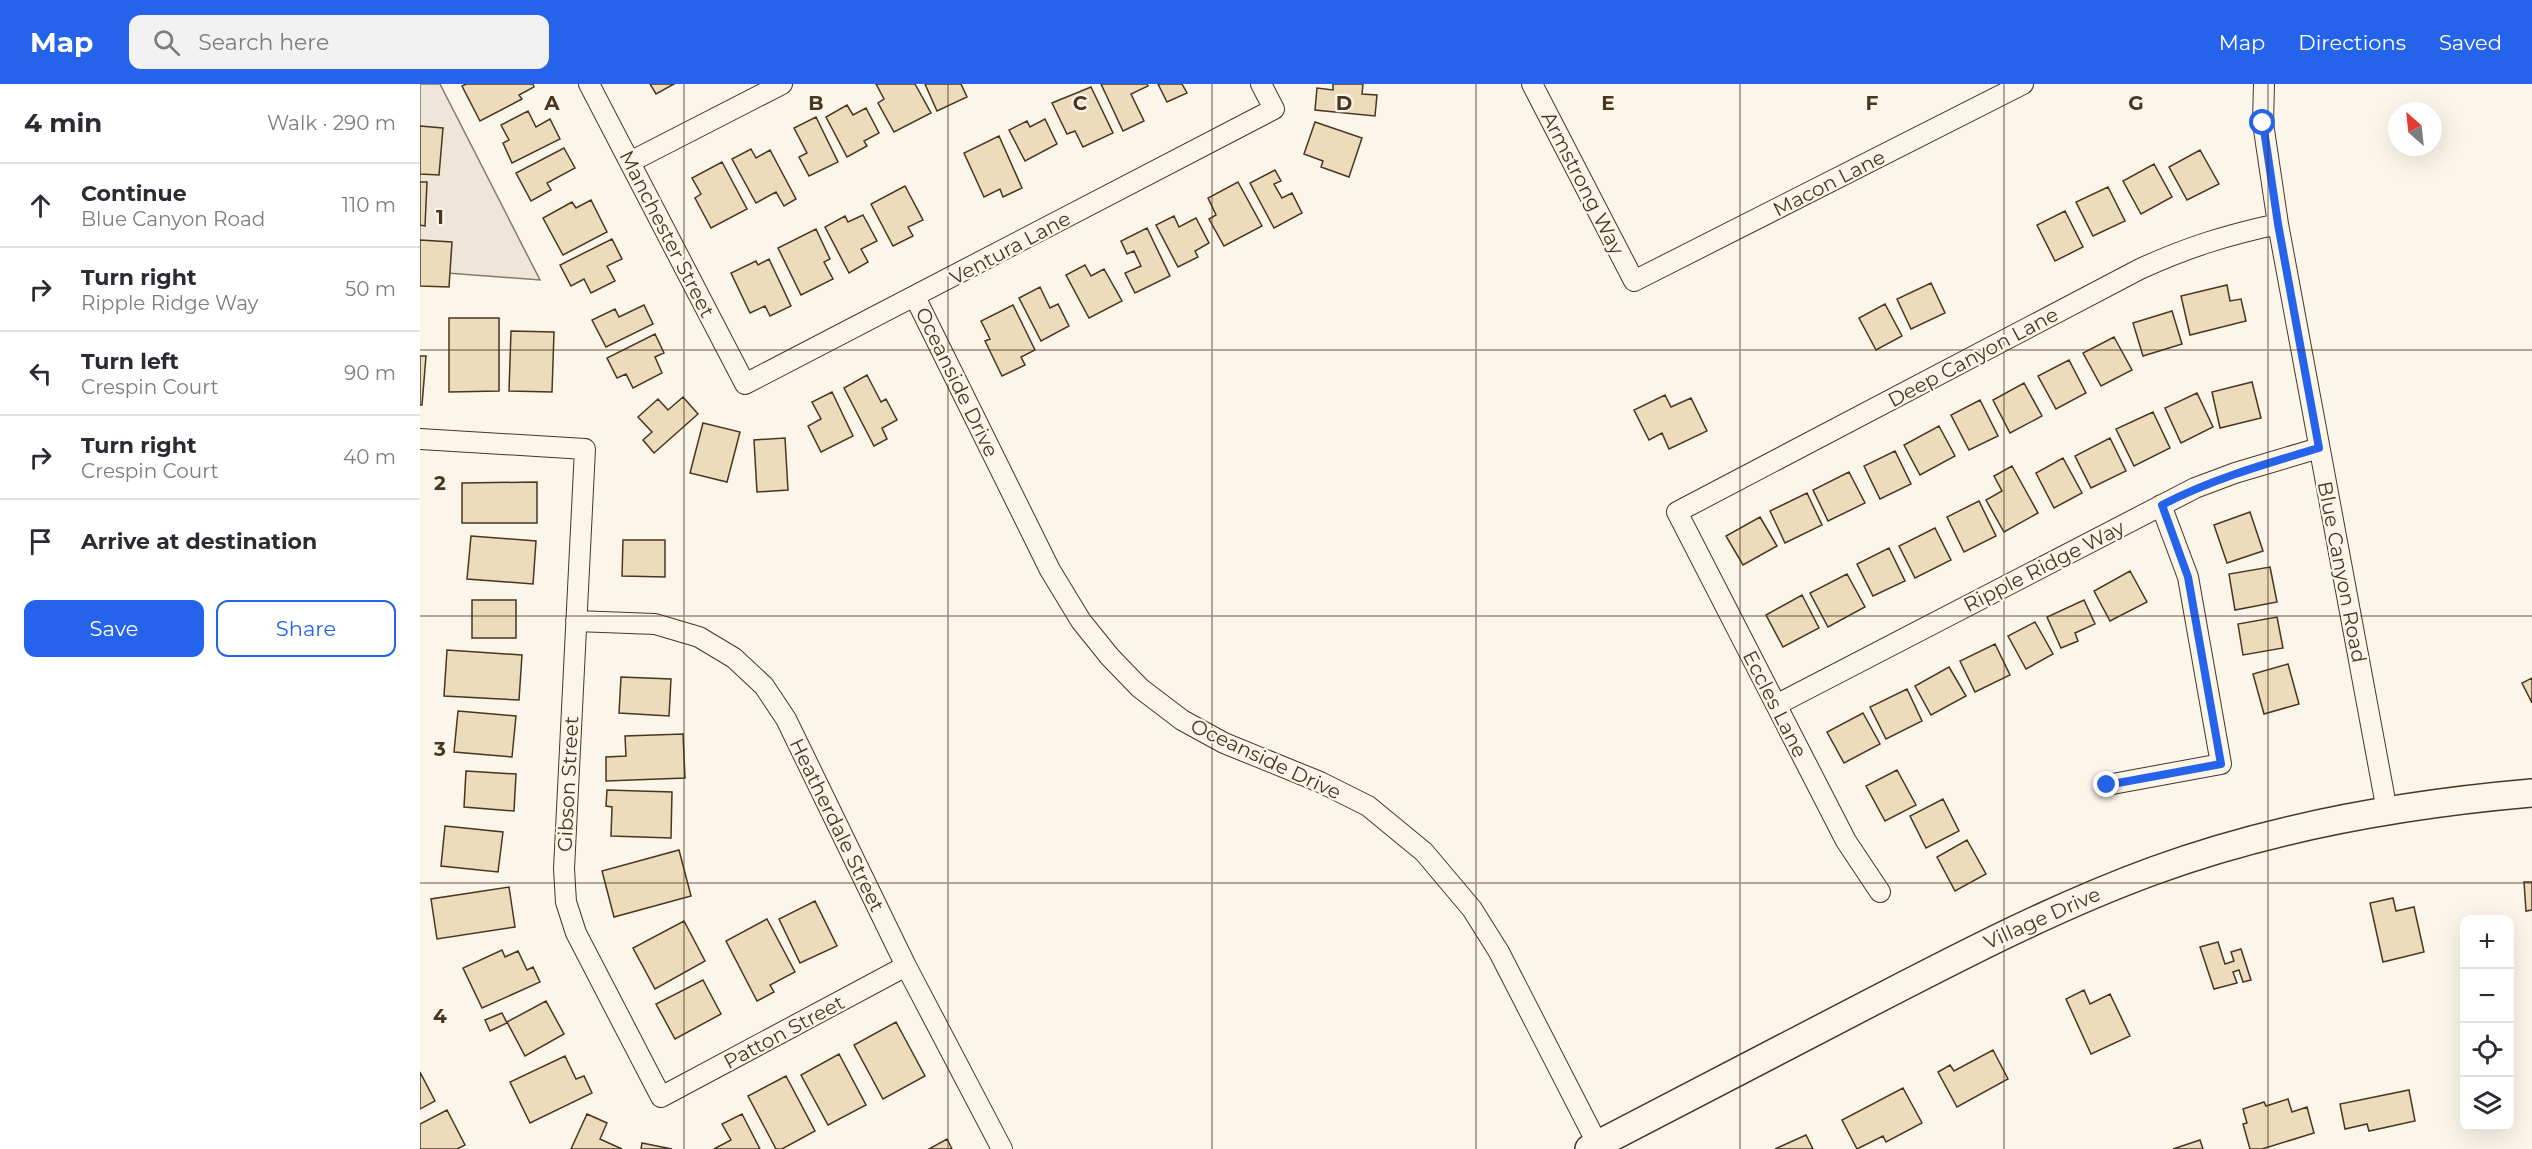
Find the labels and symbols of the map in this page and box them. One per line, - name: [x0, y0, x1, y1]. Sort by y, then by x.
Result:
- text: A: [543, 91, 560, 115]
- text: B: [808, 91, 824, 115]
- text: C: [1073, 91, 1088, 115]
- text: D: [1336, 91, 1352, 115]
- text: E: [1601, 91, 1615, 115]
- text: F: [1866, 91, 1879, 115]
- text: G: [2128, 91, 2144, 115]
- north arrow: [2388, 102, 2442, 156]
- street label: Armstrong Way: [1537, 107, 1630, 259]
- route start: [2249, 109, 2275, 135]
- street label: Macon Lane: [1769, 145, 1889, 221]
- street label: Manchester Street: [614, 146, 720, 322]
- text: 1: [436, 205, 444, 229]
- street label: Ventura Lane: [945, 206, 1075, 290]
- street label: Deep Canyon Lane: [1884, 302, 2062, 412]
- street label: Oceanside Drive: [910, 303, 1004, 461]
- text: 2: [434, 471, 446, 495]
- street label: Blue Canyon Road: [2313, 479, 2371, 665]
- street label: Ripple Ridge Way: [1959, 515, 2129, 617]
- street label: Eccles Lane: [1738, 646, 1812, 762]
- street label: Oceanside Drive: [1187, 714, 1345, 804]
- street label: Gibson Street: [552, 715, 584, 853]
- street label: Heatherdale Street: [785, 734, 889, 916]
- text: 3: [433, 737, 446, 761]
- route end: [2093, 771, 2119, 797]
- street label: Village Drive: [1980, 882, 2104, 954]
- street label: Patton Street: [720, 990, 848, 1074]
- text: 4: [433, 1004, 447, 1028]

